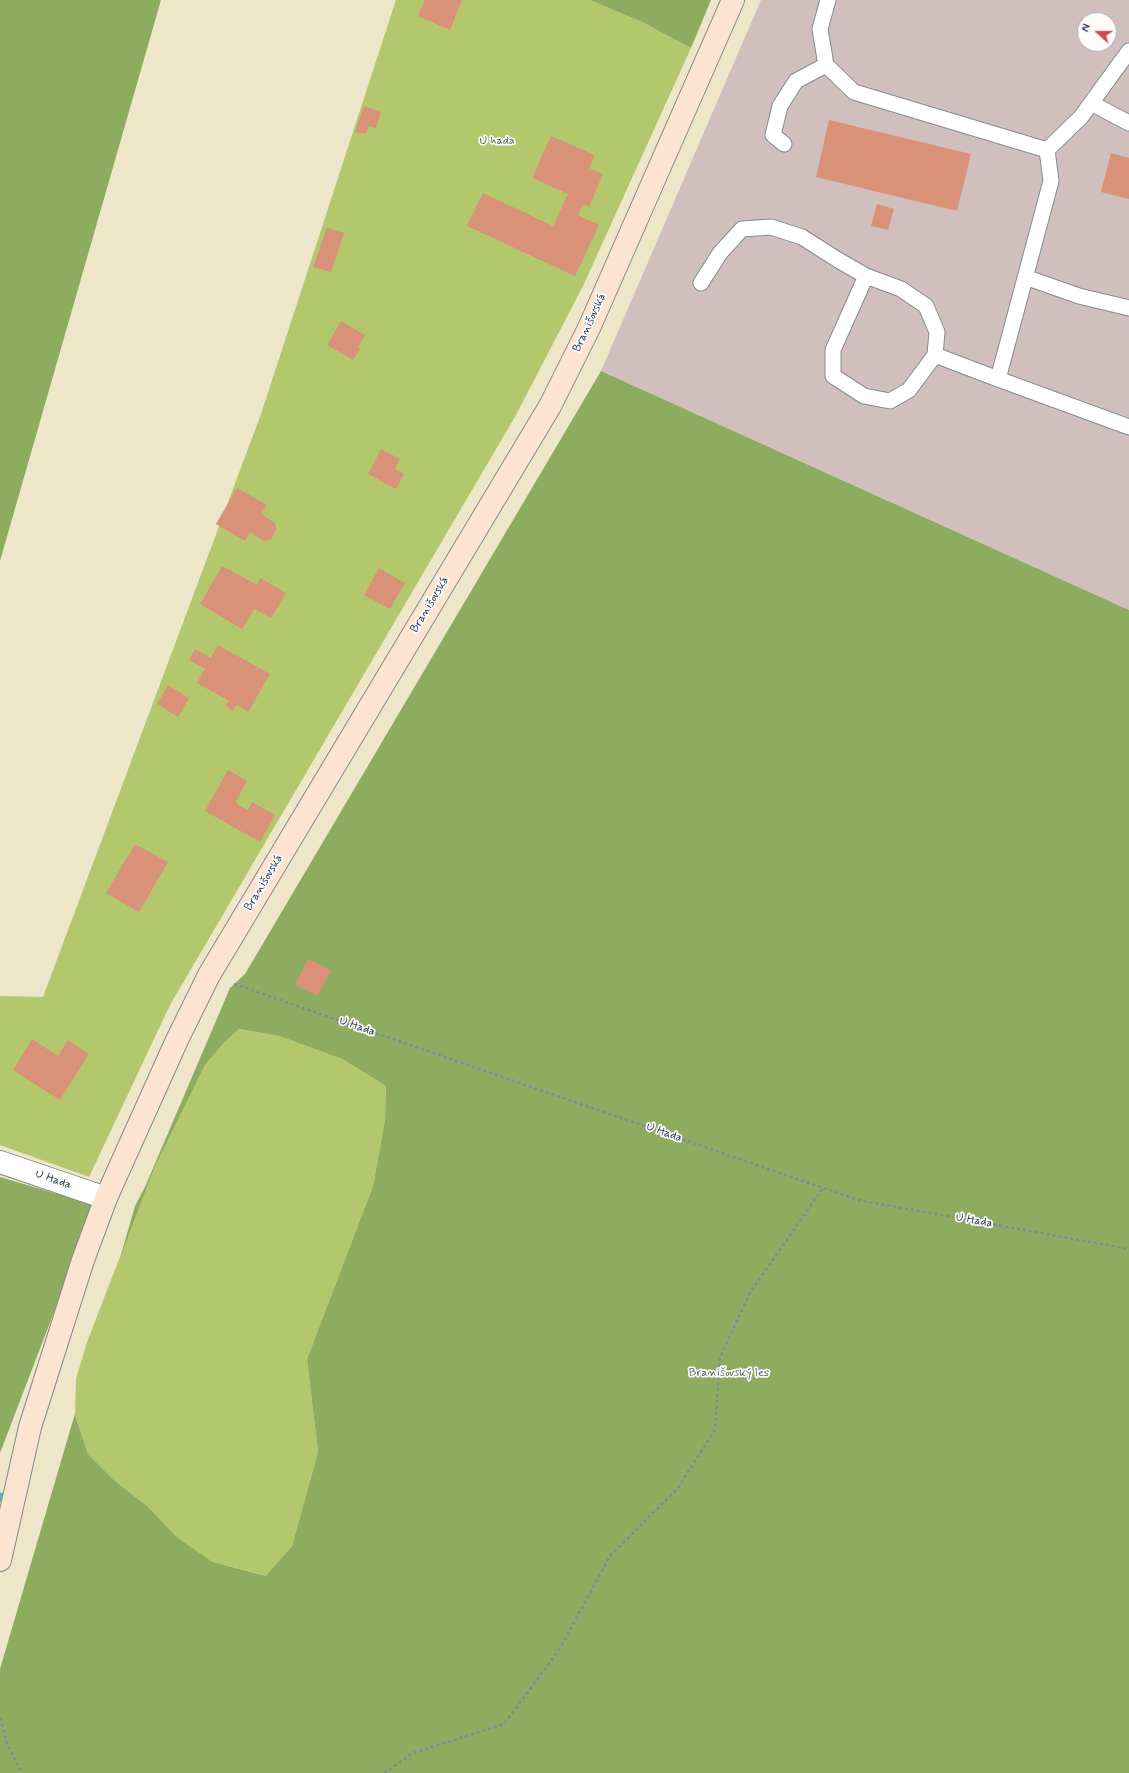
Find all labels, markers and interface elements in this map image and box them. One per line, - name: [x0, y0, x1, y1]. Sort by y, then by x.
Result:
- north arrow: [1077, 12, 1117, 52]
- text: N: [1079, 22, 1095, 34]
- park label: U hada: [479, 134, 515, 148]
- street label: Branišovská: [570, 291, 610, 355]
- street label: Branišovská: [408, 574, 452, 636]
- street label: Branišovská: [242, 852, 286, 914]
- street label: U Hada: [337, 1014, 377, 1040]
- street label: U Hada: [644, 1120, 684, 1146]
- street label: U Hada: [33, 1167, 73, 1193]
- street label: U Hada: [955, 1211, 993, 1231]
- park label: Branišovský les: [689, 1366, 769, 1380]

